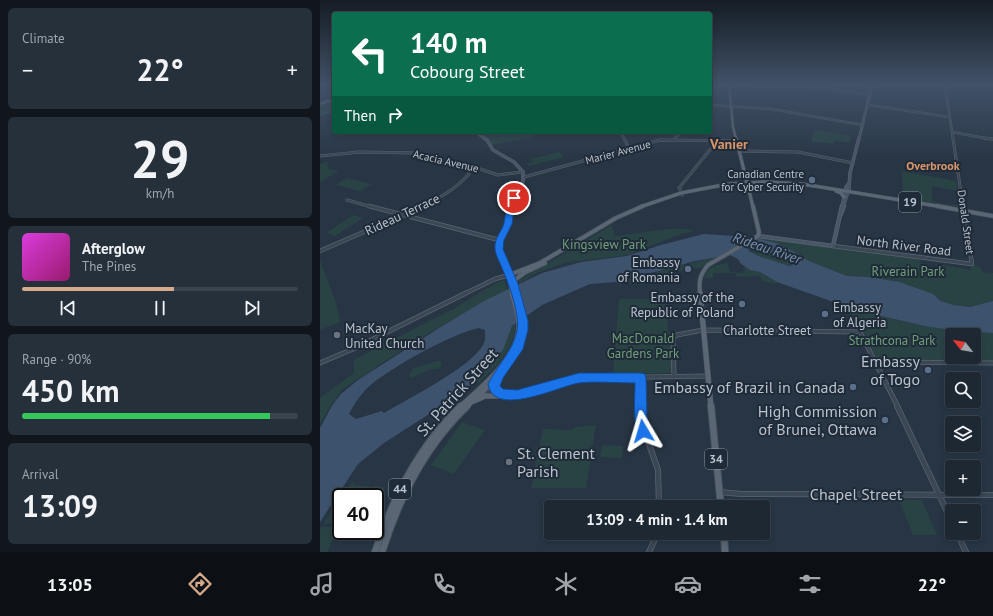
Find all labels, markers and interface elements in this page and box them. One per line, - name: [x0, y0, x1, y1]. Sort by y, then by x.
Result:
- text: 140 m: [410, 24, 487, 61]
- icon: left: [344, 28, 396, 80]
- text: Climate: [22, 30, 65, 47]
- text: 22°: [136, 50, 184, 89]
- text: −: [22, 56, 33, 84]
- text: +: [287, 56, 298, 84]
- text: Cobourg Street: [410, 60, 525, 83]
- icon: right: [384, 104, 406, 126]
- text: Then: [344, 106, 376, 125]
- text: 29: [131, 125, 189, 192]
- district label: Vanier: [709, 135, 748, 153]
- street label: Marier Avenue: [584, 136, 653, 167]
- street label: Acacia Avenue: [412, 147, 481, 175]
- district label: Overbrook: [906, 158, 960, 173]
- place label: Canadian Centre for Cyber Security: [721, 167, 805, 194]
- marker: Canadian Centre for Cyber Security: [807, 175, 817, 185]
- pin: [497, 181, 531, 215]
- text: km/h: [146, 185, 174, 202]
- icon: arrive: [503, 187, 525, 209]
- street label: Donald Street: [955, 189, 977, 255]
- street label: Rideau Terrace: [362, 190, 442, 239]
- road number: 19: [899, 192, 921, 212]
- water label: Rideau River: [730, 228, 805, 269]
- street label: North River Road: [856, 231, 952, 260]
- park label: Kingsview Park: [562, 236, 647, 253]
- text: Afterglow: [82, 239, 145, 258]
- place label: Embassy of Romania: [617, 254, 680, 286]
- text: The Pines: [82, 258, 136, 275]
- park label: Riverain Park: [872, 263, 945, 280]
- marker: Embassy of Romania: [683, 264, 693, 274]
- place label: Embassy of the Republic of Poland: [630, 289, 734, 321]
- icon: previous: [57, 297, 79, 319]
- icon: pause: [149, 297, 171, 319]
- icon: next: [241, 297, 263, 319]
- marker: Embassy of the Republic of Poland: [737, 299, 747, 309]
- place label: Embassy of Algeria: [833, 299, 886, 331]
- marker: Embassy of Algeria: [820, 309, 830, 319]
- place label: MacKay United Church: [345, 320, 424, 352]
- street label: Charlotte Street: [723, 322, 812, 339]
- north arrow: [945, 328, 981, 364]
- map controls: [945, 328, 981, 540]
- marker: MacKay United Church: [332, 330, 342, 340]
- park label: MacDonald Gardens Park: [607, 330, 680, 362]
- park label: Strathcona Park: [848, 332, 936, 349]
- street label: St. Patrick Street: [412, 343, 502, 440]
- text: Range · 90%: [22, 351, 91, 368]
- place label: Embassy of Togo: [861, 351, 921, 389]
- marker: Embassy of Togo: [923, 365, 933, 375]
- text: 450 km: [22, 371, 120, 410]
- button: search: [945, 372, 981, 408]
- place label: Embassy of Brazil in Canada: [654, 377, 845, 397]
- marker: Embassy of Brazil in Canada: [848, 382, 858, 392]
- place label: High Commission of Brunei, Ottawa: [758, 401, 877, 439]
- position arrow: [622, 410, 664, 452]
- marker: High Commission of Brunei, Ottawa: [880, 415, 890, 425]
- button: layers: [945, 416, 981, 452]
- place label: St. Clement Parish: [517, 443, 595, 481]
- road number: 34: [705, 449, 727, 469]
- marker: St. Clement Parish: [504, 457, 514, 467]
- button: +: [945, 460, 981, 496]
- text: Arrival: [22, 466, 58, 483]
- road number: 44: [389, 479, 411, 499]
- street label: Chapel Street: [810, 484, 903, 504]
- text: 13:09: [22, 486, 98, 525]
- speed limit sign: 40: [332, 488, 384, 540]
- button: −: [945, 504, 981, 540]
- text: 13:09 · 4 min · 1.4 km: [586, 510, 728, 529]
- icon: directions: [186, 570, 214, 598]
- icon: music: [308, 570, 336, 598]
- icon: phone: [430, 570, 458, 598]
- icon: climate: [552, 570, 580, 598]
- icon: car: [674, 570, 702, 598]
- icon: filters: [796, 570, 824, 598]
- text: 13:05: [47, 573, 93, 596]
- text: 22°: [918, 573, 946, 596]

